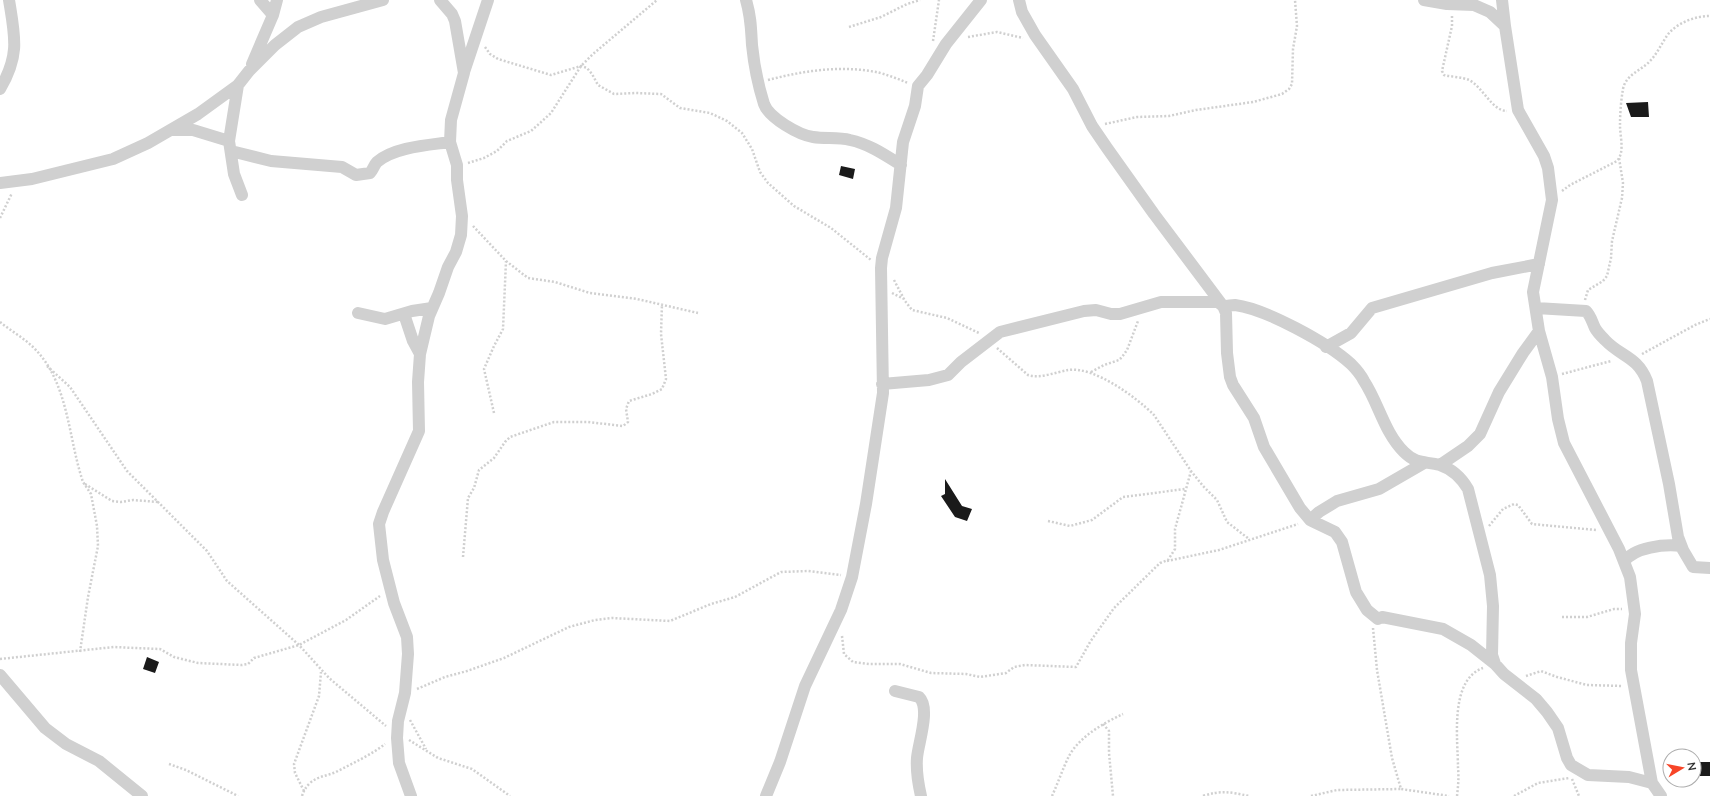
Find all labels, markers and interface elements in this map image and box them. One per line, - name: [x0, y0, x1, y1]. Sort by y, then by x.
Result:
- north arrow: [1662, 748, 1702, 788]
- text: N: [1683, 761, 1699, 772]

